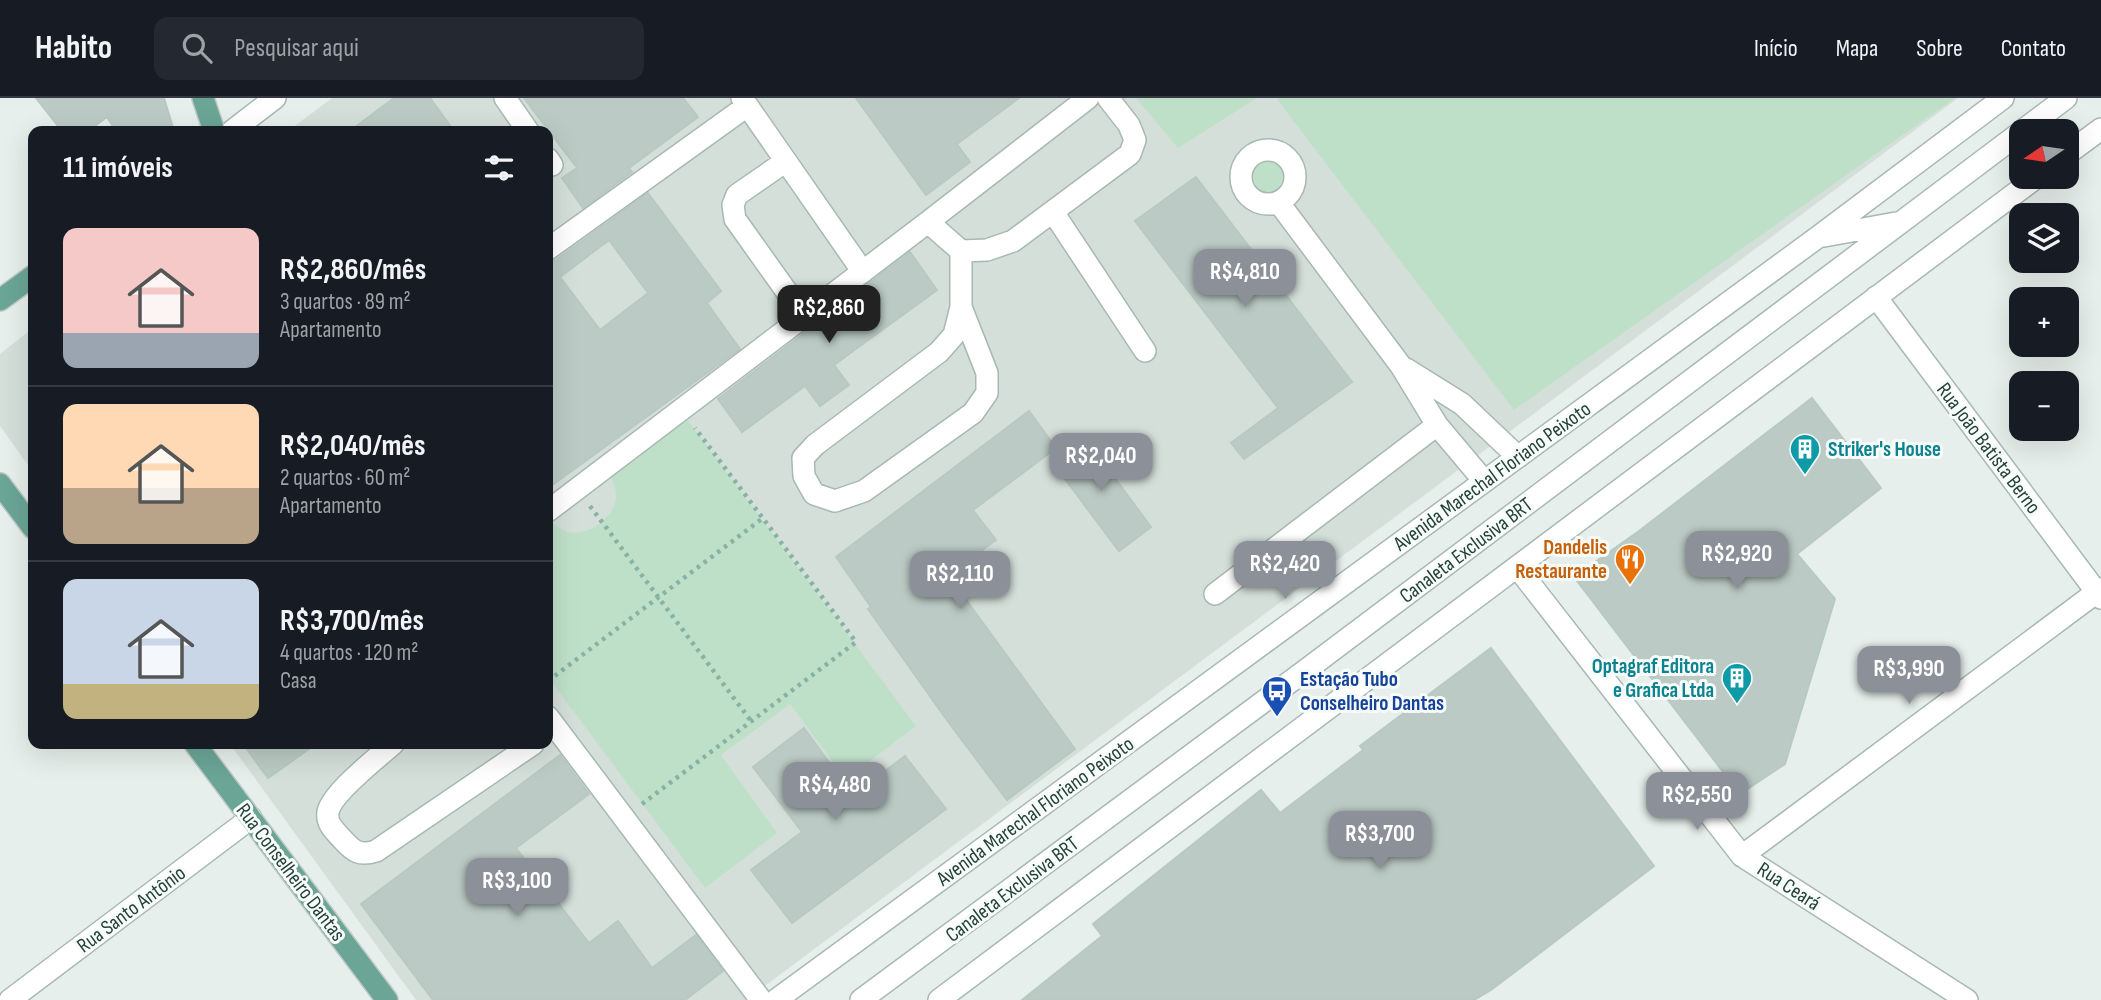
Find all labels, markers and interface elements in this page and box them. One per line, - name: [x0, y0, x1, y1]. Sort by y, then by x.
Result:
- search box: [154, 17, 644, 80]
- text: Habito: [35, 28, 112, 68]
- icon: search: [178, 29, 216, 67]
- text: Pesquisar aqui: [234, 33, 359, 64]
- text: Início: [1754, 34, 1798, 63]
- text: Mapa: [1836, 34, 1878, 63]
- text: Sobre: [1916, 34, 1963, 63]
- text: Contato: [2001, 34, 2066, 63]
- north arrow: [2009, 119, 2079, 189]
- map controls: [2009, 119, 2079, 441]
- icon: filters: [480, 149, 518, 187]
- text: 11 imóveis: [63, 150, 173, 186]
- button: layers: [2009, 203, 2079, 273]
- pin: R$4,810: [1180, 250, 1310, 309]
- text: R$2,860/mês: [280, 252, 426, 288]
- icon: home: [119, 256, 203, 340]
- text: R$4,810: [1210, 258, 1280, 286]
- pin: R$2,860: [764, 286, 894, 345]
- button: +: [2009, 287, 2079, 357]
- text: 3 quartos · 89 m²: [280, 288, 411, 316]
- text: R$2,860: [793, 294, 865, 322]
- text: Apartamento: [280, 316, 382, 344]
- button: −: [2009, 371, 2079, 441]
- street label: Rua João Batista Berno: [1931, 378, 2046, 519]
- street label: Avenida Marechal Floriano Peixoto: [1388, 396, 1596, 557]
- text: R$2,040/mês: [280, 428, 426, 464]
- icon: home: [119, 432, 203, 516]
- building icon: Striker's House: [1788, 432, 1822, 476]
- pin: R$2,040: [1036, 434, 1166, 493]
- place label: Striker's House: [1828, 437, 1941, 462]
- text: R$2,040: [1066, 442, 1136, 470]
- text: 2 quartos · 60 m²: [280, 464, 410, 492]
- text: Apartamento: [280, 492, 382, 520]
- street label: Canaleta Exclusiva BRT: [1395, 492, 1538, 609]
- pin: R$2,920: [1672, 532, 1802, 591]
- place label: Dandelis Restaurante: [1515, 535, 1607, 584]
- text: R$2,920: [1702, 540, 1772, 568]
- pin: R$2,420: [1220, 542, 1350, 601]
- restaurant icon: Dandelis Restaurante: [1613, 542, 1647, 586]
- text: R$2,420: [1250, 550, 1320, 578]
- pin: R$2,110: [895, 552, 1025, 611]
- text: R$2,110: [926, 560, 994, 588]
- text: R$3,700/mês: [280, 603, 424, 639]
- icon: home: [119, 607, 203, 691]
- text: 4 quartos · 120 m²: [280, 639, 418, 667]
- pin: R$3,990: [1844, 646, 1974, 706]
- place label: Optagraf Editora e Grafica Ltda: [1592, 654, 1714, 703]
- text: R$3,990: [1873, 655, 1945, 683]
- building icon: Optagraf Editora e Grafica Ltda: [1720, 661, 1754, 705]
- text: Casa: [280, 667, 317, 695]
- place label: Estação Tubo Conselheiro Dantas: [1300, 667, 1444, 716]
- bus stop icon: Estação Tubo Conselheiro Dantas: [1260, 674, 1294, 718]
- street label: Avenida Marechal Floriano Peixoto: [931, 731, 1139, 892]
- pin: R$4,480: [770, 762, 900, 822]
- text: R$4,480: [799, 771, 871, 799]
- pin: R$2,550: [1632, 772, 1762, 832]
- text: R$2,550: [1662, 781, 1732, 809]
- street label: Rua Conselheiro Dantas: [231, 799, 351, 946]
- pin: R$3,700: [1315, 812, 1445, 871]
- text: R$3,700: [1345, 820, 1415, 848]
- street label: Canaleta Exclusiva BRT: [941, 831, 1084, 948]
- street label: Rua Ceará: [1752, 857, 1825, 916]
- pin: R$3,100: [452, 858, 582, 918]
- street label: Rua Santo Antônio: [72, 860, 191, 958]
- text: R$3,100: [482, 867, 552, 895]

